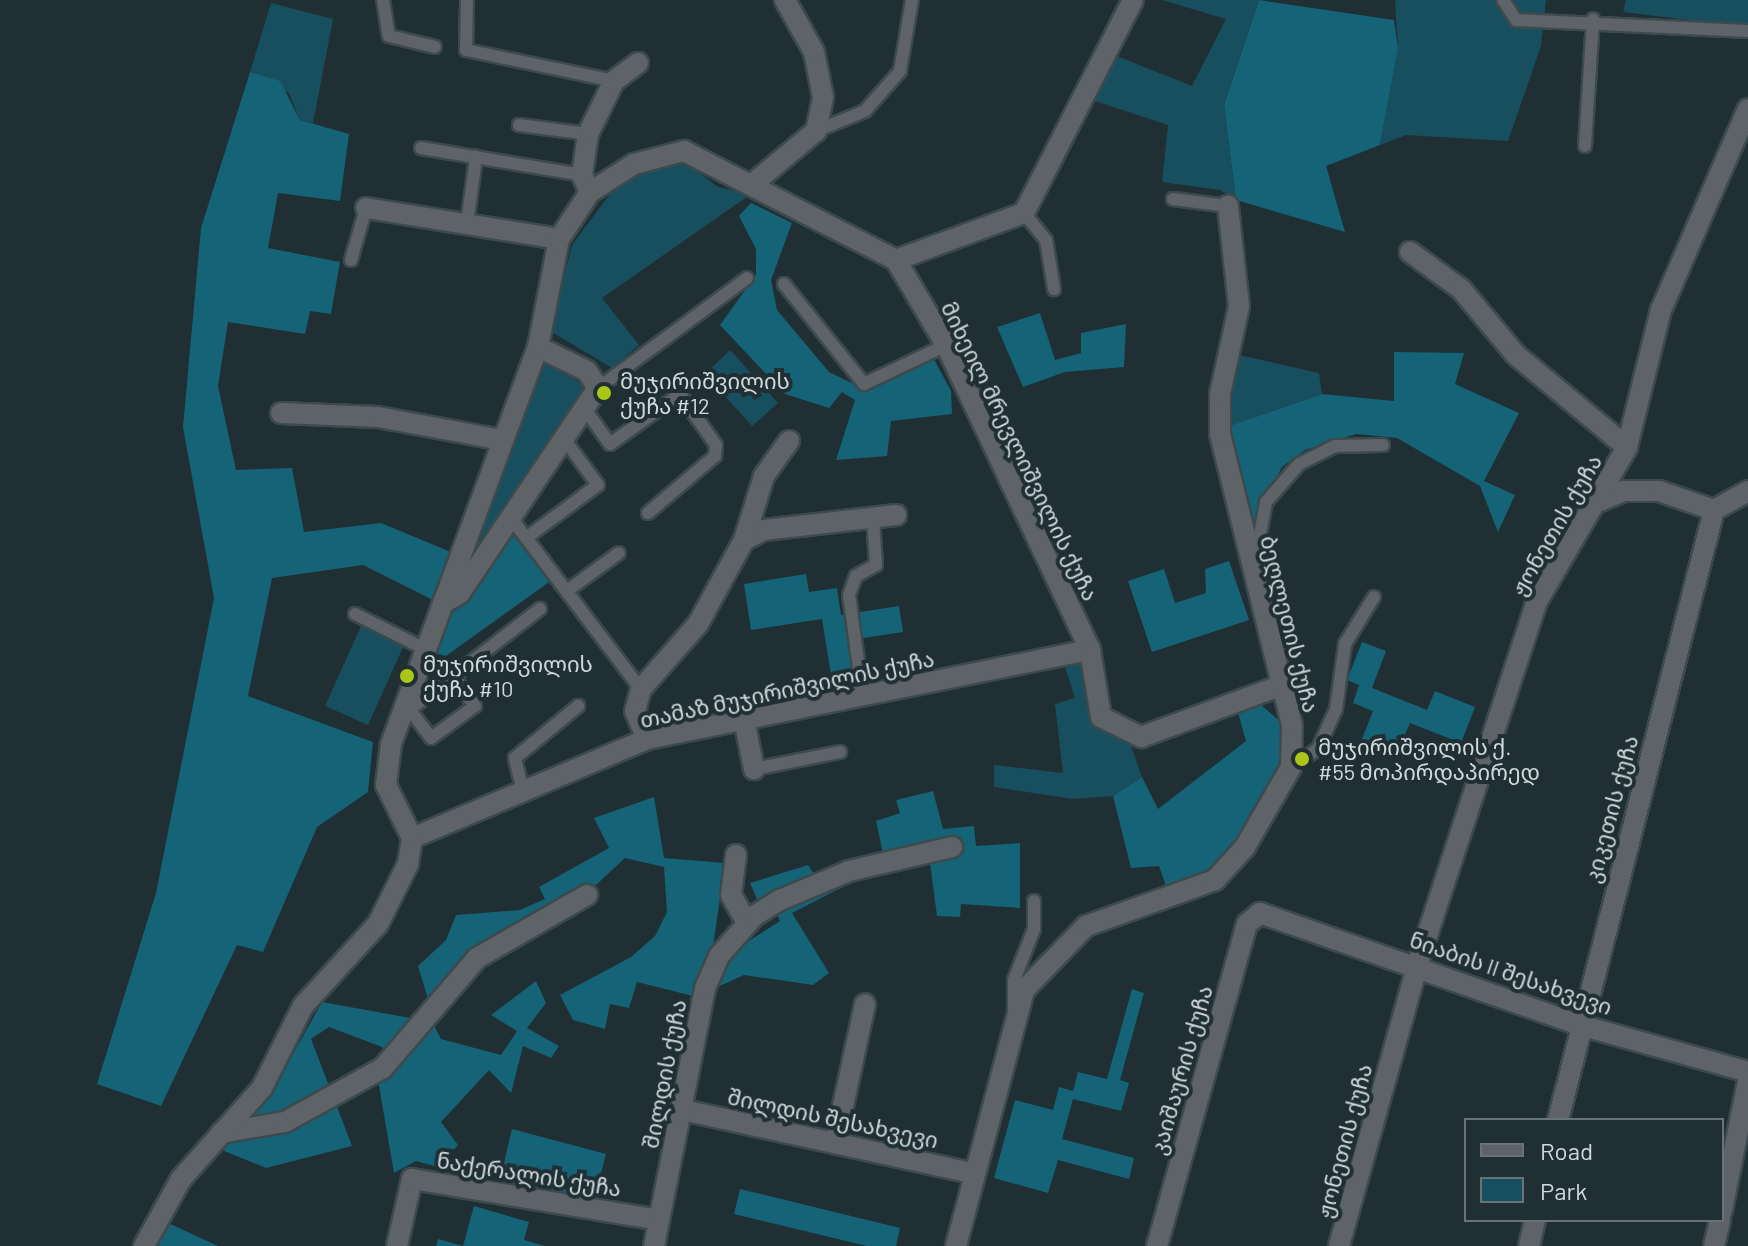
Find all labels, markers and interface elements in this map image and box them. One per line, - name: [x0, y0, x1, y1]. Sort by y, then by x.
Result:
- street label: მიხეილ მრევლიშვილის ქუჩა: [936, 297, 1104, 605]
- place label: მუჯირიშვილის ქუჩა #12: [620, 367, 790, 418]
- marker: მუჯირიშვილის ქუჩა #12: [595, 384, 613, 402]
- street label: ჟონეთის ქუჩა: [1505, 450, 1607, 600]
- street label: ბეღლეთის ქუჩა: [1255, 533, 1325, 715]
- street label: თამაზ მუჯირიშვილის ქუჩა: [637, 645, 937, 733]
- place label: მუჯირიშვილის ქუჩა #10: [423, 650, 593, 702]
- marker: მუჯირიშვილის ქუჩა #10: [398, 667, 416, 685]
- street label: კიკეთის ქუჩა: [1579, 732, 1643, 886]
- place label: მუჯირიშვილის ქ. #55 მოპირდაპირედ: [1318, 733, 1540, 784]
- marker: მუჯირიშვილის ქ. #55 მოპირდაპირედ: [1293, 750, 1311, 768]
- street label: ნიაბის II შესახვევი: [1406, 926, 1616, 1020]
- street label: კაიშაურის ქუჩა: [1144, 982, 1218, 1158]
- street label: შილდის ქუჩა: [637, 997, 691, 1151]
- street label: ჟონეთის ქუჩა: [1311, 1061, 1377, 1221]
- street label: შილდის შესახვევი: [725, 1083, 941, 1153]
- legend: [1464, 1118, 1724, 1222]
- text: Road: [1540, 1136, 1593, 1165]
- street label: ნაქერალის ქუჩა: [435, 1146, 623, 1202]
- text: Park: [1540, 1176, 1587, 1205]

